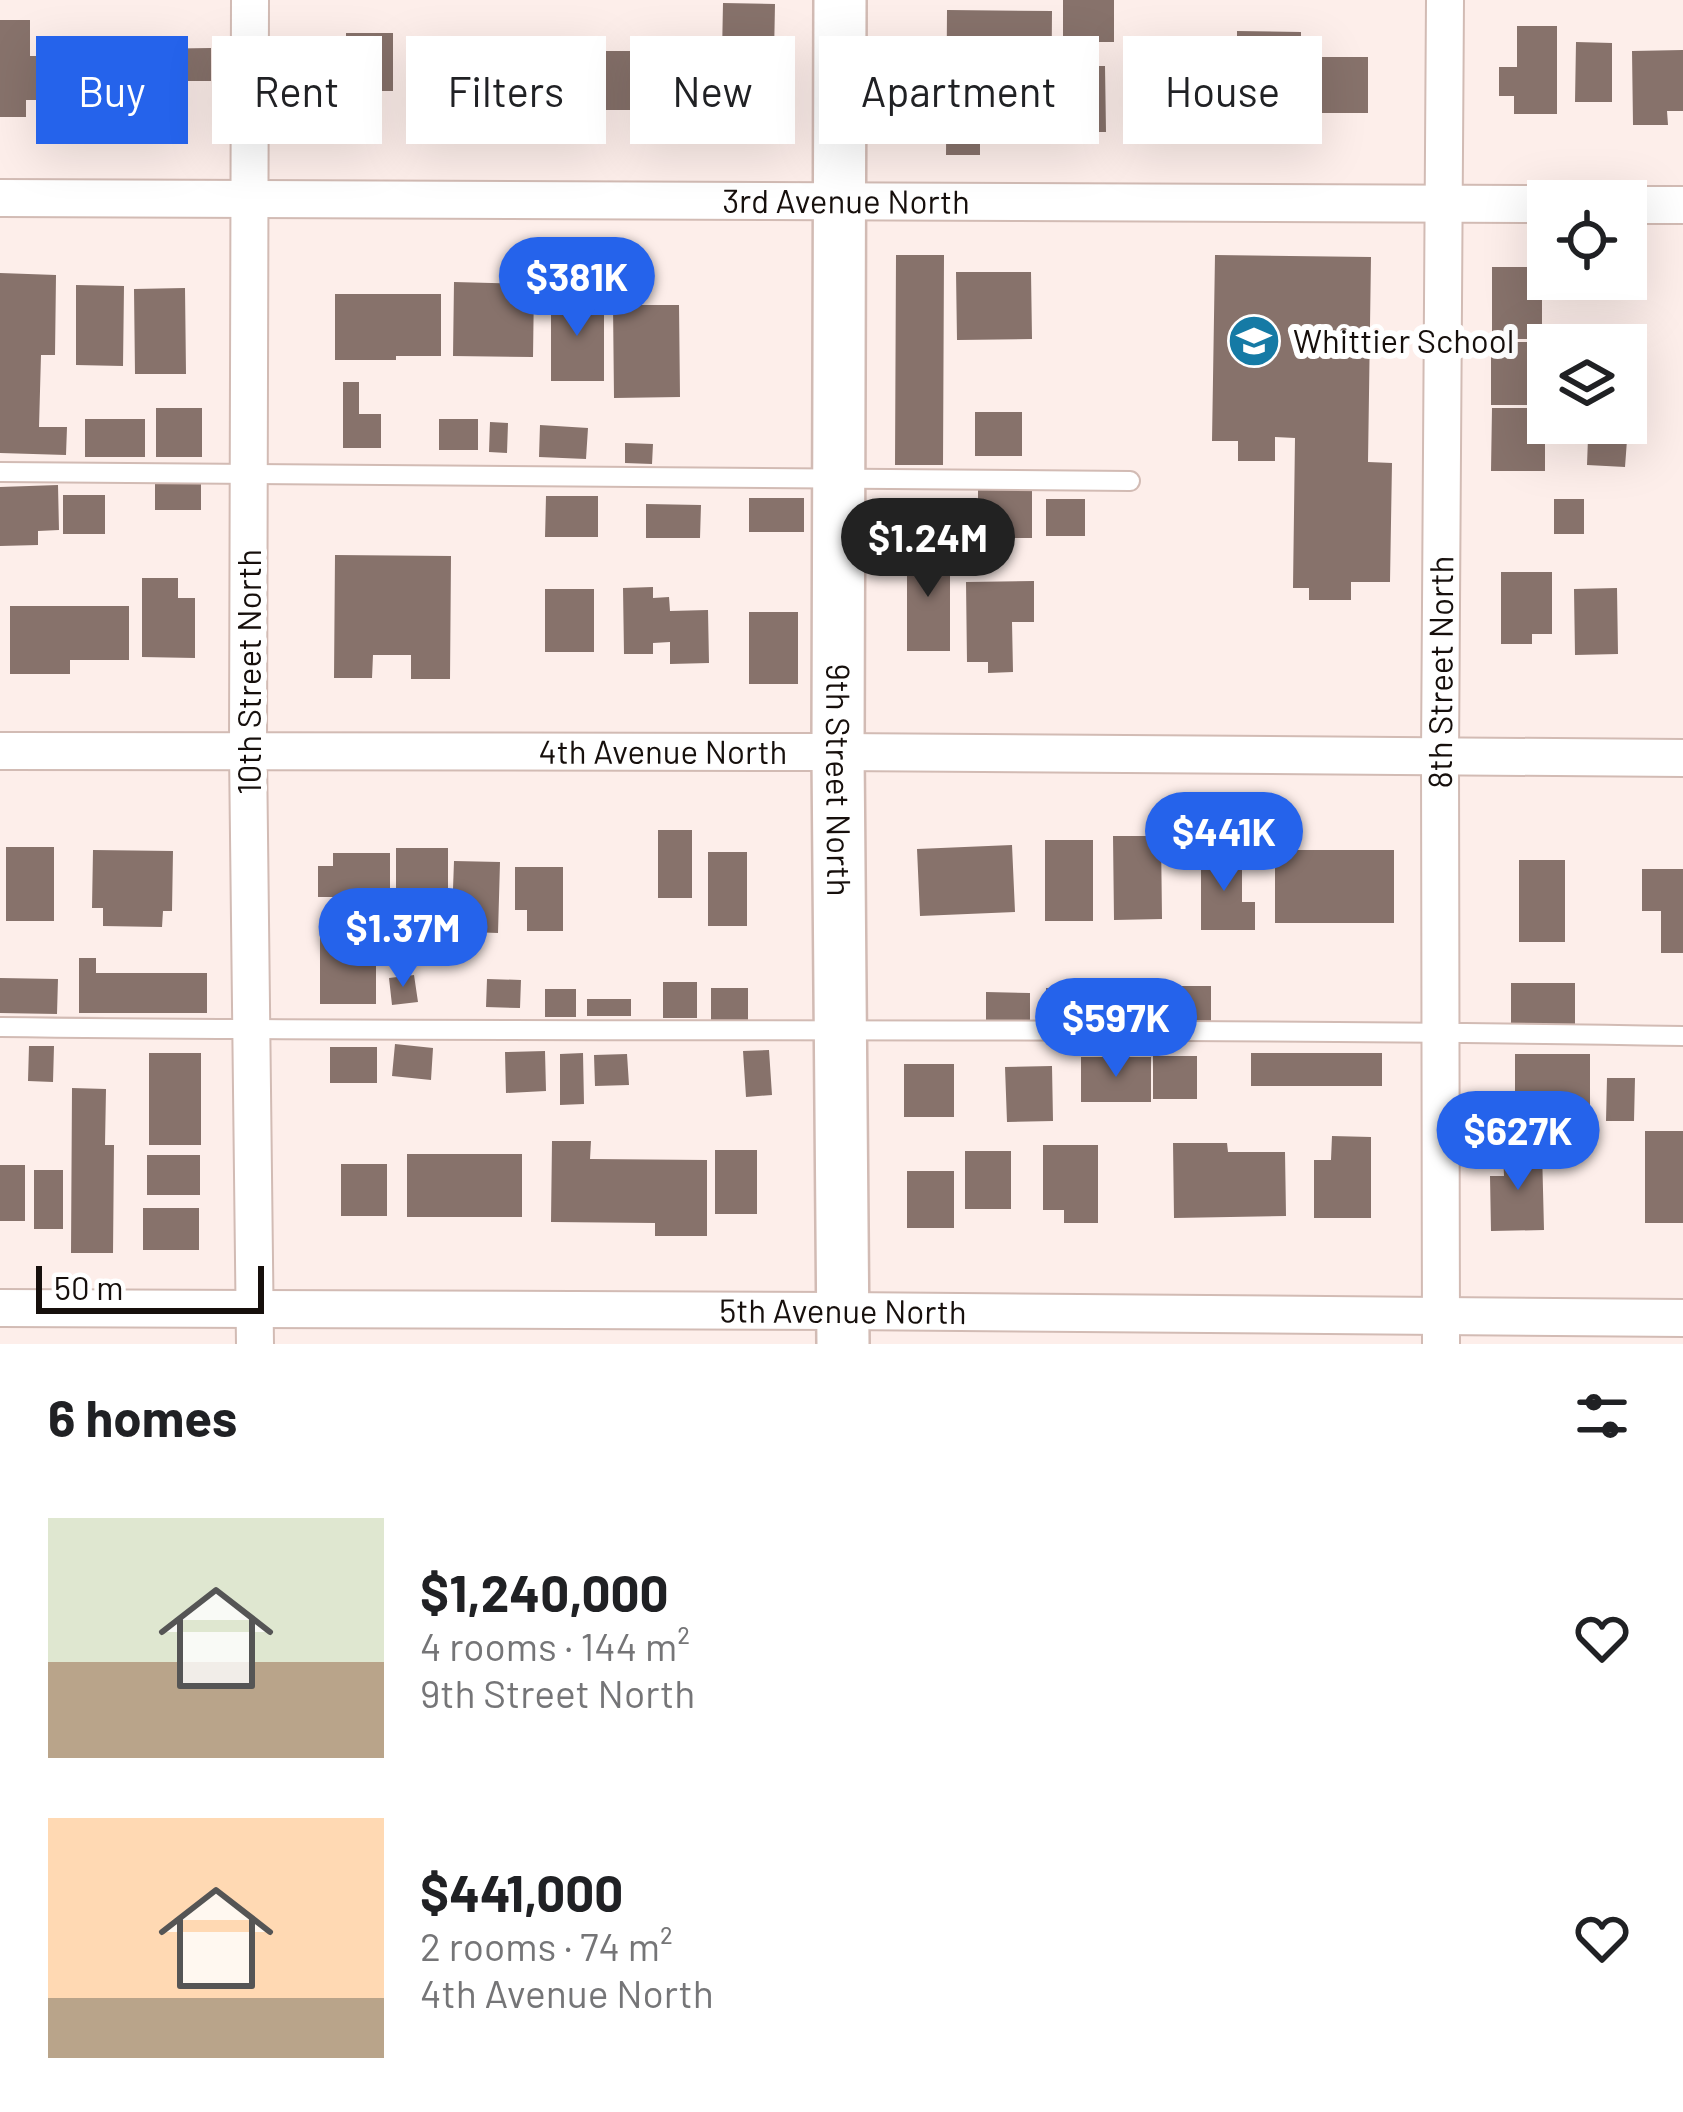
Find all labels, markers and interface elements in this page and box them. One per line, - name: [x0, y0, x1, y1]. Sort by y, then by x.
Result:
- chip: Buy: [36, 36, 188, 144]
- chip: Rent: [212, 36, 382, 144]
- chip: Filters: [406, 36, 606, 144]
- chip: New: [630, 36, 795, 144]
- chip: Apartment: [819, 36, 1099, 144]
- chip: House: [1123, 36, 1322, 144]
- street label: 3rd Avenue North: [722, 180, 970, 221]
- map controls: [1527, 180, 1647, 444]
- button: locate: [1527, 180, 1647, 300]
- pin: $381K: [493, 237, 661, 339]
- text: $381K: [526, 252, 628, 299]
- school or university icon: Whittier School: [1226, 313, 1282, 369]
- place label: Whittier School: [1293, 320, 1514, 360]
- button: layers: [1527, 324, 1647, 444]
- pin: $1.24M: [830, 498, 1026, 600]
- text: $1.24M: [868, 513, 988, 560]
- street label: 10th Street North: [228, 549, 268, 795]
- street label: 8th Street North: [1419, 555, 1460, 789]
- street label: 9th Street North: [819, 663, 860, 897]
- street label: 4th Avenue North: [539, 731, 787, 771]
- pin: $441K: [1140, 792, 1308, 894]
- text: $441K: [1172, 807, 1276, 854]
- pin: $1.37M: [305, 888, 501, 990]
- text: $1.37M: [346, 903, 460, 950]
- pin: $597K: [1032, 978, 1200, 1080]
- text: $597K: [1062, 993, 1170, 1040]
- pin: $627K: [1434, 1091, 1602, 1193]
- text: $627K: [1464, 1106, 1572, 1153]
- scale bar: [36, 1260, 264, 1313]
- text: 50 m: [54, 1267, 124, 1307]
- street label: 5th Avenue North: [719, 1290, 967, 1331]
- icon: filters: [1569, 1383, 1635, 1449]
- text: 6 homes: [48, 1386, 237, 1447]
- text: $1,240,000: [420, 1561, 669, 1622]
- icon: home: [144, 1566, 288, 1710]
- icon: heart: [1569, 1605, 1635, 1671]
- text: 4 rooms · 144 m²: [420, 1622, 690, 1669]
- text: 9th Street North: [420, 1669, 695, 1716]
- text: $441,000: [420, 1861, 623, 1922]
- icon: home: [144, 1866, 288, 2010]
- icon: heart: [1569, 1905, 1635, 1971]
- text: 2 rooms · 74 m²: [420, 1922, 673, 1969]
- text: 4th Avenue North: [420, 1969, 714, 2016]

